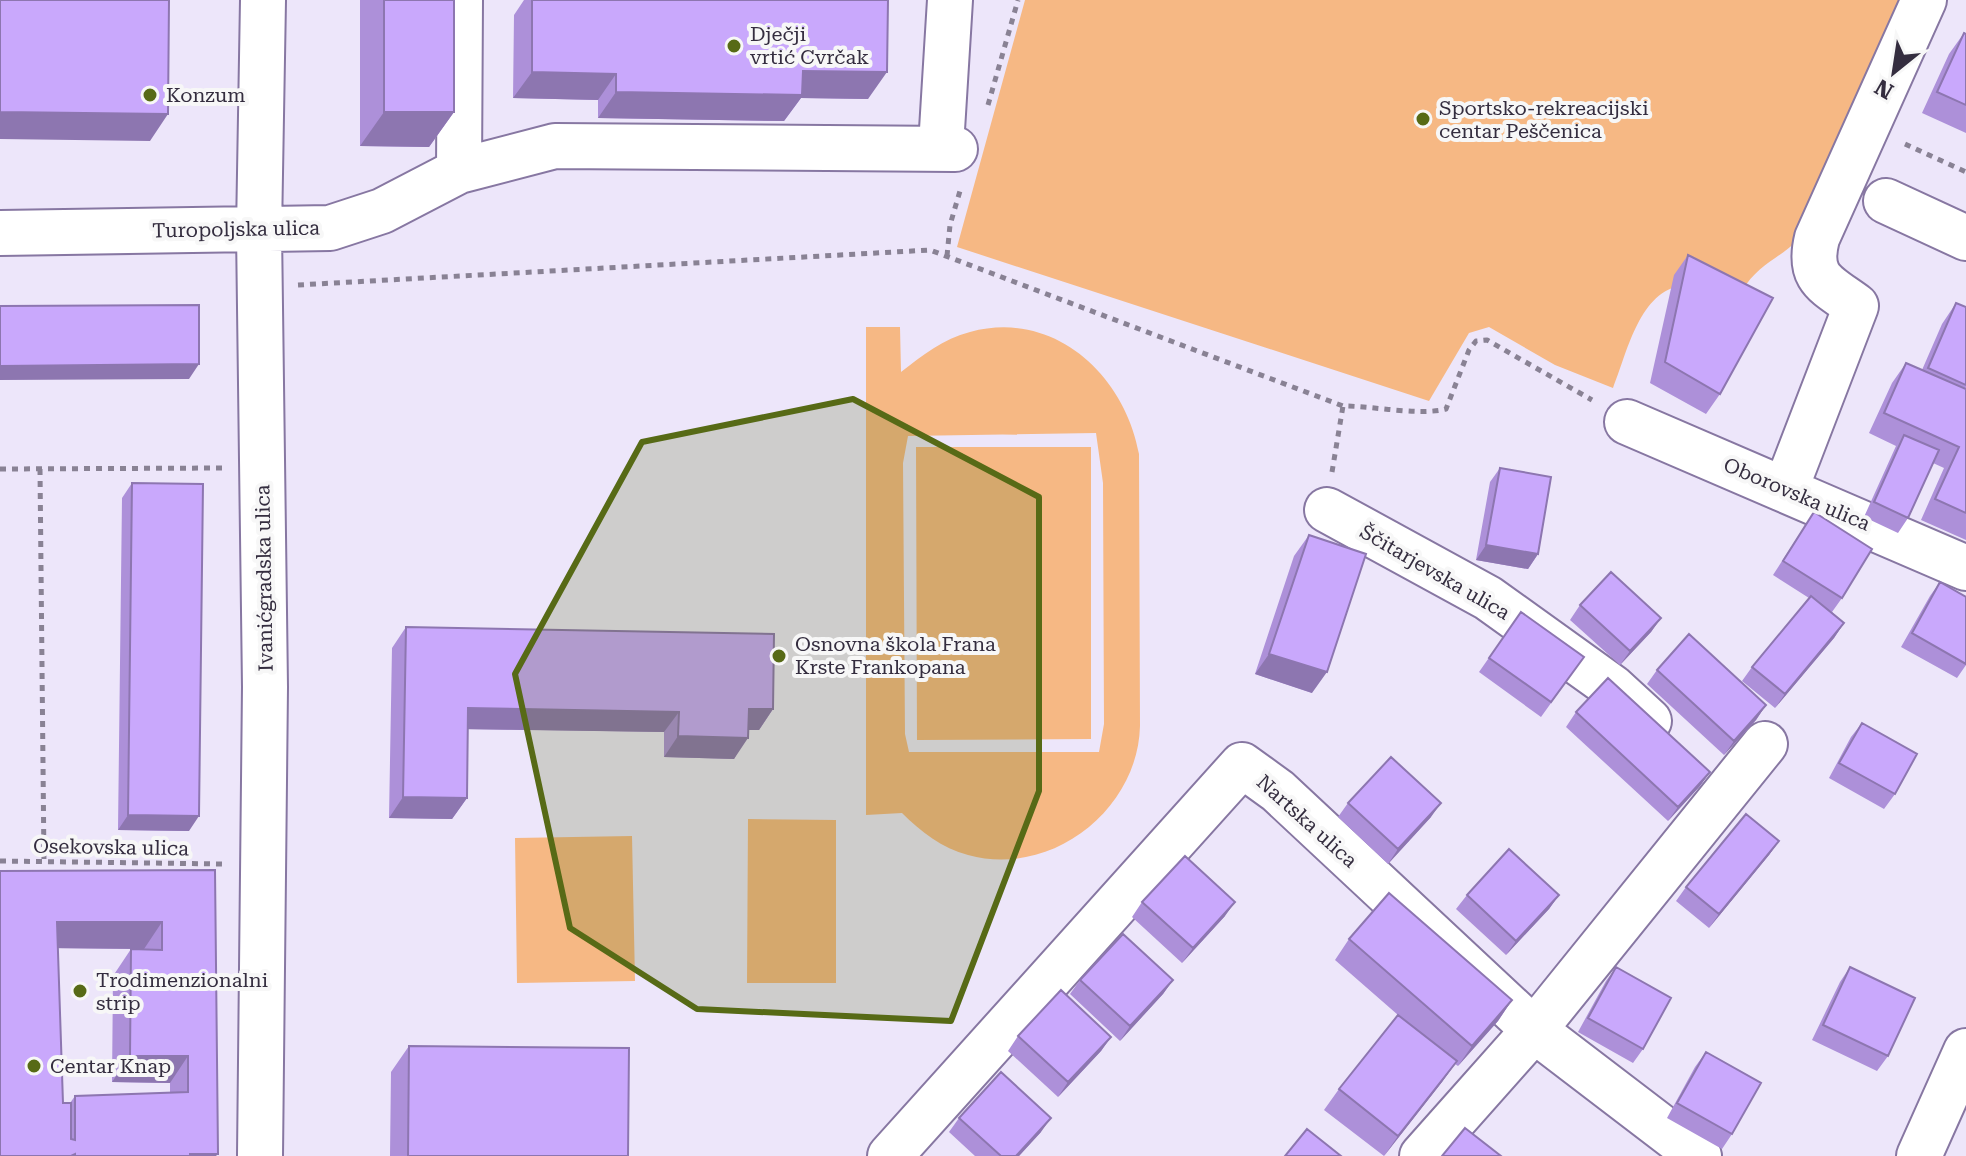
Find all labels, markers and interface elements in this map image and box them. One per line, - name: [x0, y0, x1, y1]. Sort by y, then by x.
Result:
- place label: Dječji vrtić Cvrčak: [750, 22, 869, 69]
- north arrow: [1854, 32, 1934, 112]
- marker: Dječji vrtić Cvrčak: [725, 37, 743, 55]
- text: N: [1871, 74, 1898, 104]
- place label: Konzum: [166, 83, 245, 107]
- marker: Konzum: [141, 86, 159, 104]
- place label: Sportsko-rekreacijski centar Peščenica: [1439, 96, 1649, 143]
- marker: Sportsko-rekreacijski centar Peščenica: [1414, 110, 1432, 128]
- street label: Turopoljska ulica: [152, 216, 320, 242]
- street label: Oborovska ulica: [1720, 452, 1874, 536]
- street label: Ivanićgradska ulica: [250, 484, 278, 672]
- street label: Ščitarjevska ulica: [1356, 519, 1514, 625]
- place label: Osnovna škola Frana Krste Frankopana: [795, 632, 996, 679]
- marker: Osnovna škola Frana Krste Frankopana: [770, 647, 788, 665]
- street label: Nartska ulica: [1252, 770, 1362, 872]
- street label: Osekovska ulica: [33, 834, 189, 860]
- place label: Trodimenzionalni strip: [96, 968, 268, 1015]
- marker: Trodimenzionalni strip: [71, 982, 89, 1000]
- place label: Centar Knap: [50, 1054, 171, 1078]
- marker: Centar Knap: [25, 1057, 43, 1075]

